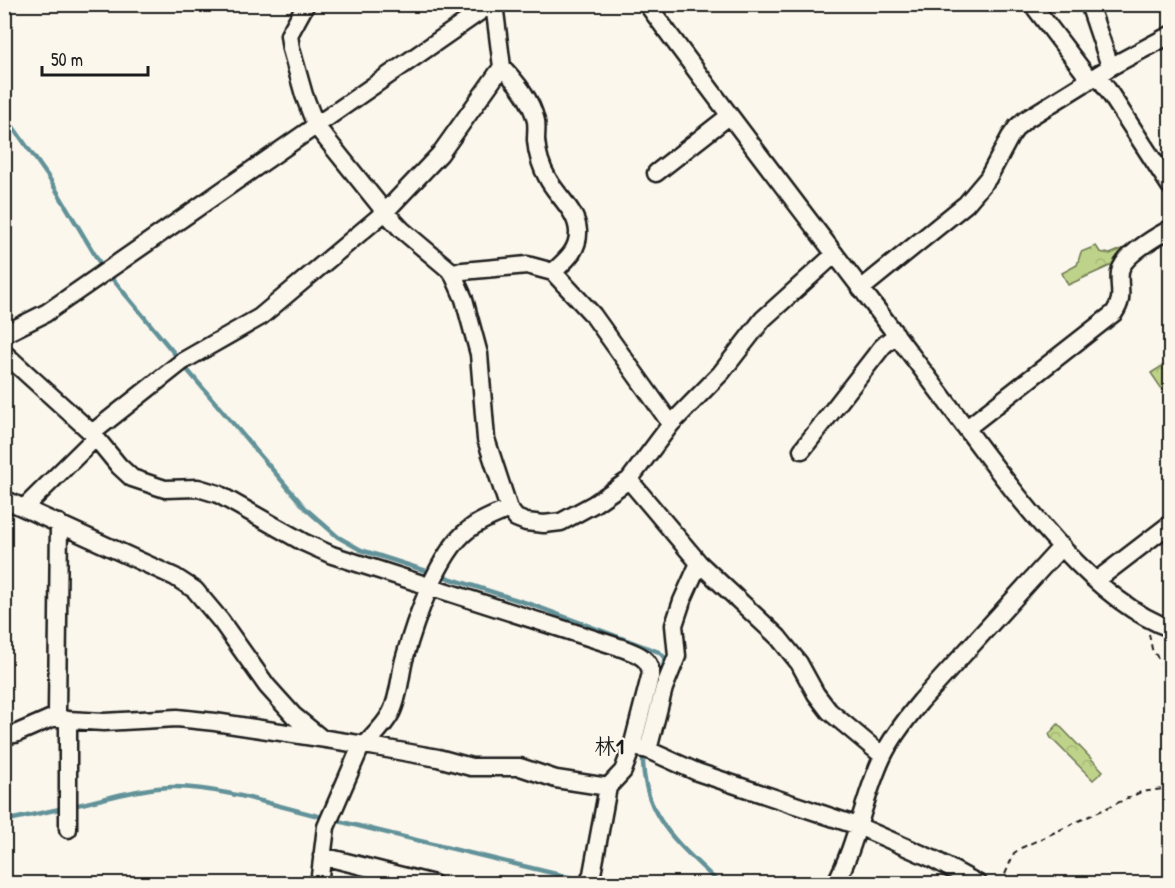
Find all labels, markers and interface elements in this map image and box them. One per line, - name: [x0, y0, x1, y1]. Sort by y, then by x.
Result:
- scale bar: [42, 39, 148, 77]
- text: 50 m: [51, 47, 83, 72]
- district label: 林1: [594, 731, 624, 761]

